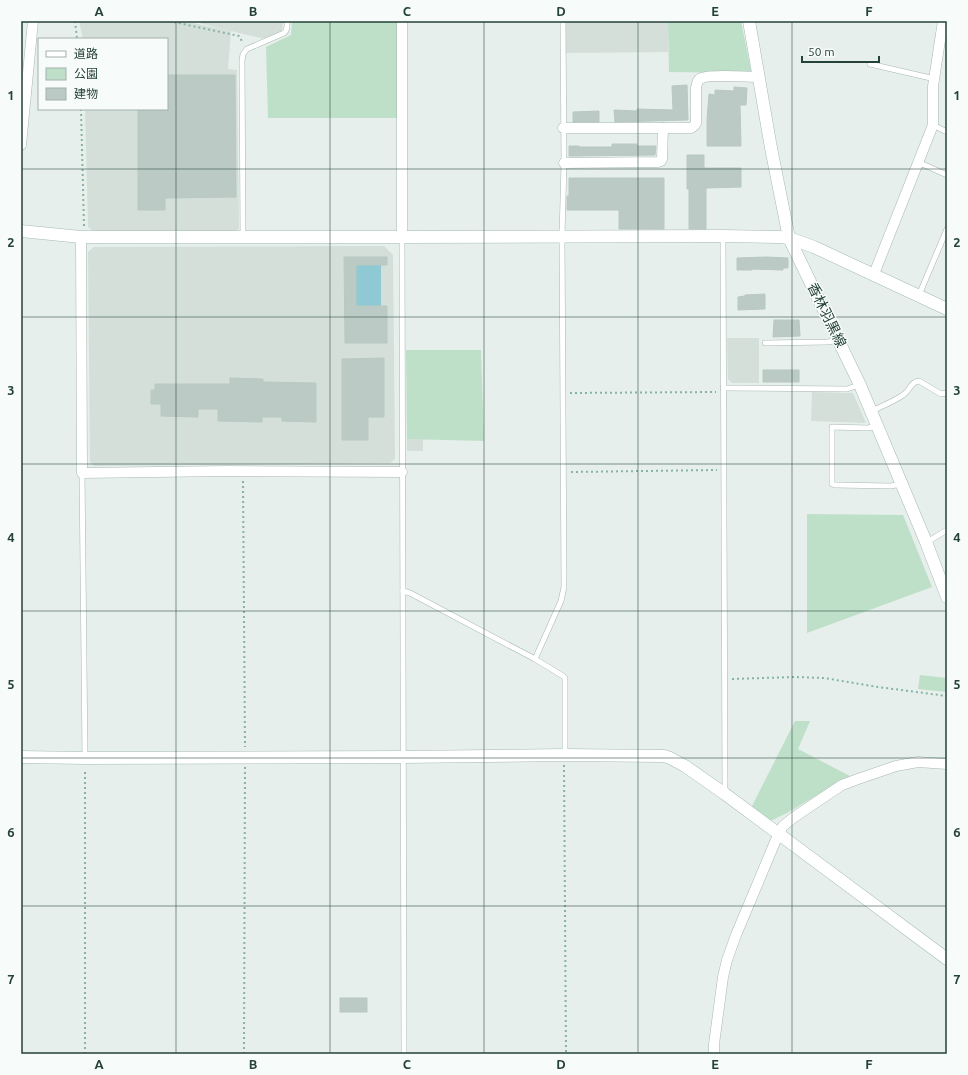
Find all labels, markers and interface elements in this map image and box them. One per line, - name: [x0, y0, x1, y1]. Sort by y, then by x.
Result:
- text: A: [94, 4, 104, 18]
- text: B: [249, 4, 258, 18]
- text: C: [403, 4, 412, 18]
- text: D: [556, 4, 566, 18]
- text: E: [711, 4, 719, 18]
- text: F: [865, 4, 873, 18]
- legend: [38, 38, 168, 110]
- scale bar: [802, 38, 879, 64]
- text: 50 m: [808, 45, 835, 58]
- text: 道路: [74, 47, 98, 60]
- text: 公園: [74, 67, 98, 80]
- text: 建物: [74, 87, 98, 100]
- text: 1: [7, 88, 15, 102]
- text: 1: [953, 88, 961, 102]
- text: 2: [7, 235, 15, 249]
- text: 2: [953, 235, 961, 249]
- street label: 香林羽黒線: [804, 280, 850, 350]
- text: 3: [7, 383, 15, 397]
- text: 3: [953, 383, 961, 397]
- text: 4: [7, 530, 15, 544]
- text: 4: [953, 530, 961, 544]
- text: 5: [7, 677, 15, 691]
- text: 5: [953, 677, 961, 691]
- text: 6: [7, 825, 15, 839]
- text: 6: [953, 825, 961, 839]
- text: 7: [7, 972, 15, 986]
- text: 7: [953, 972, 961, 986]
- text: A: [94, 1057, 104, 1071]
- text: B: [249, 1057, 258, 1071]
- text: C: [403, 1057, 412, 1071]
- text: D: [556, 1057, 566, 1071]
- text: E: [711, 1057, 719, 1071]
- text: F: [865, 1057, 873, 1071]

